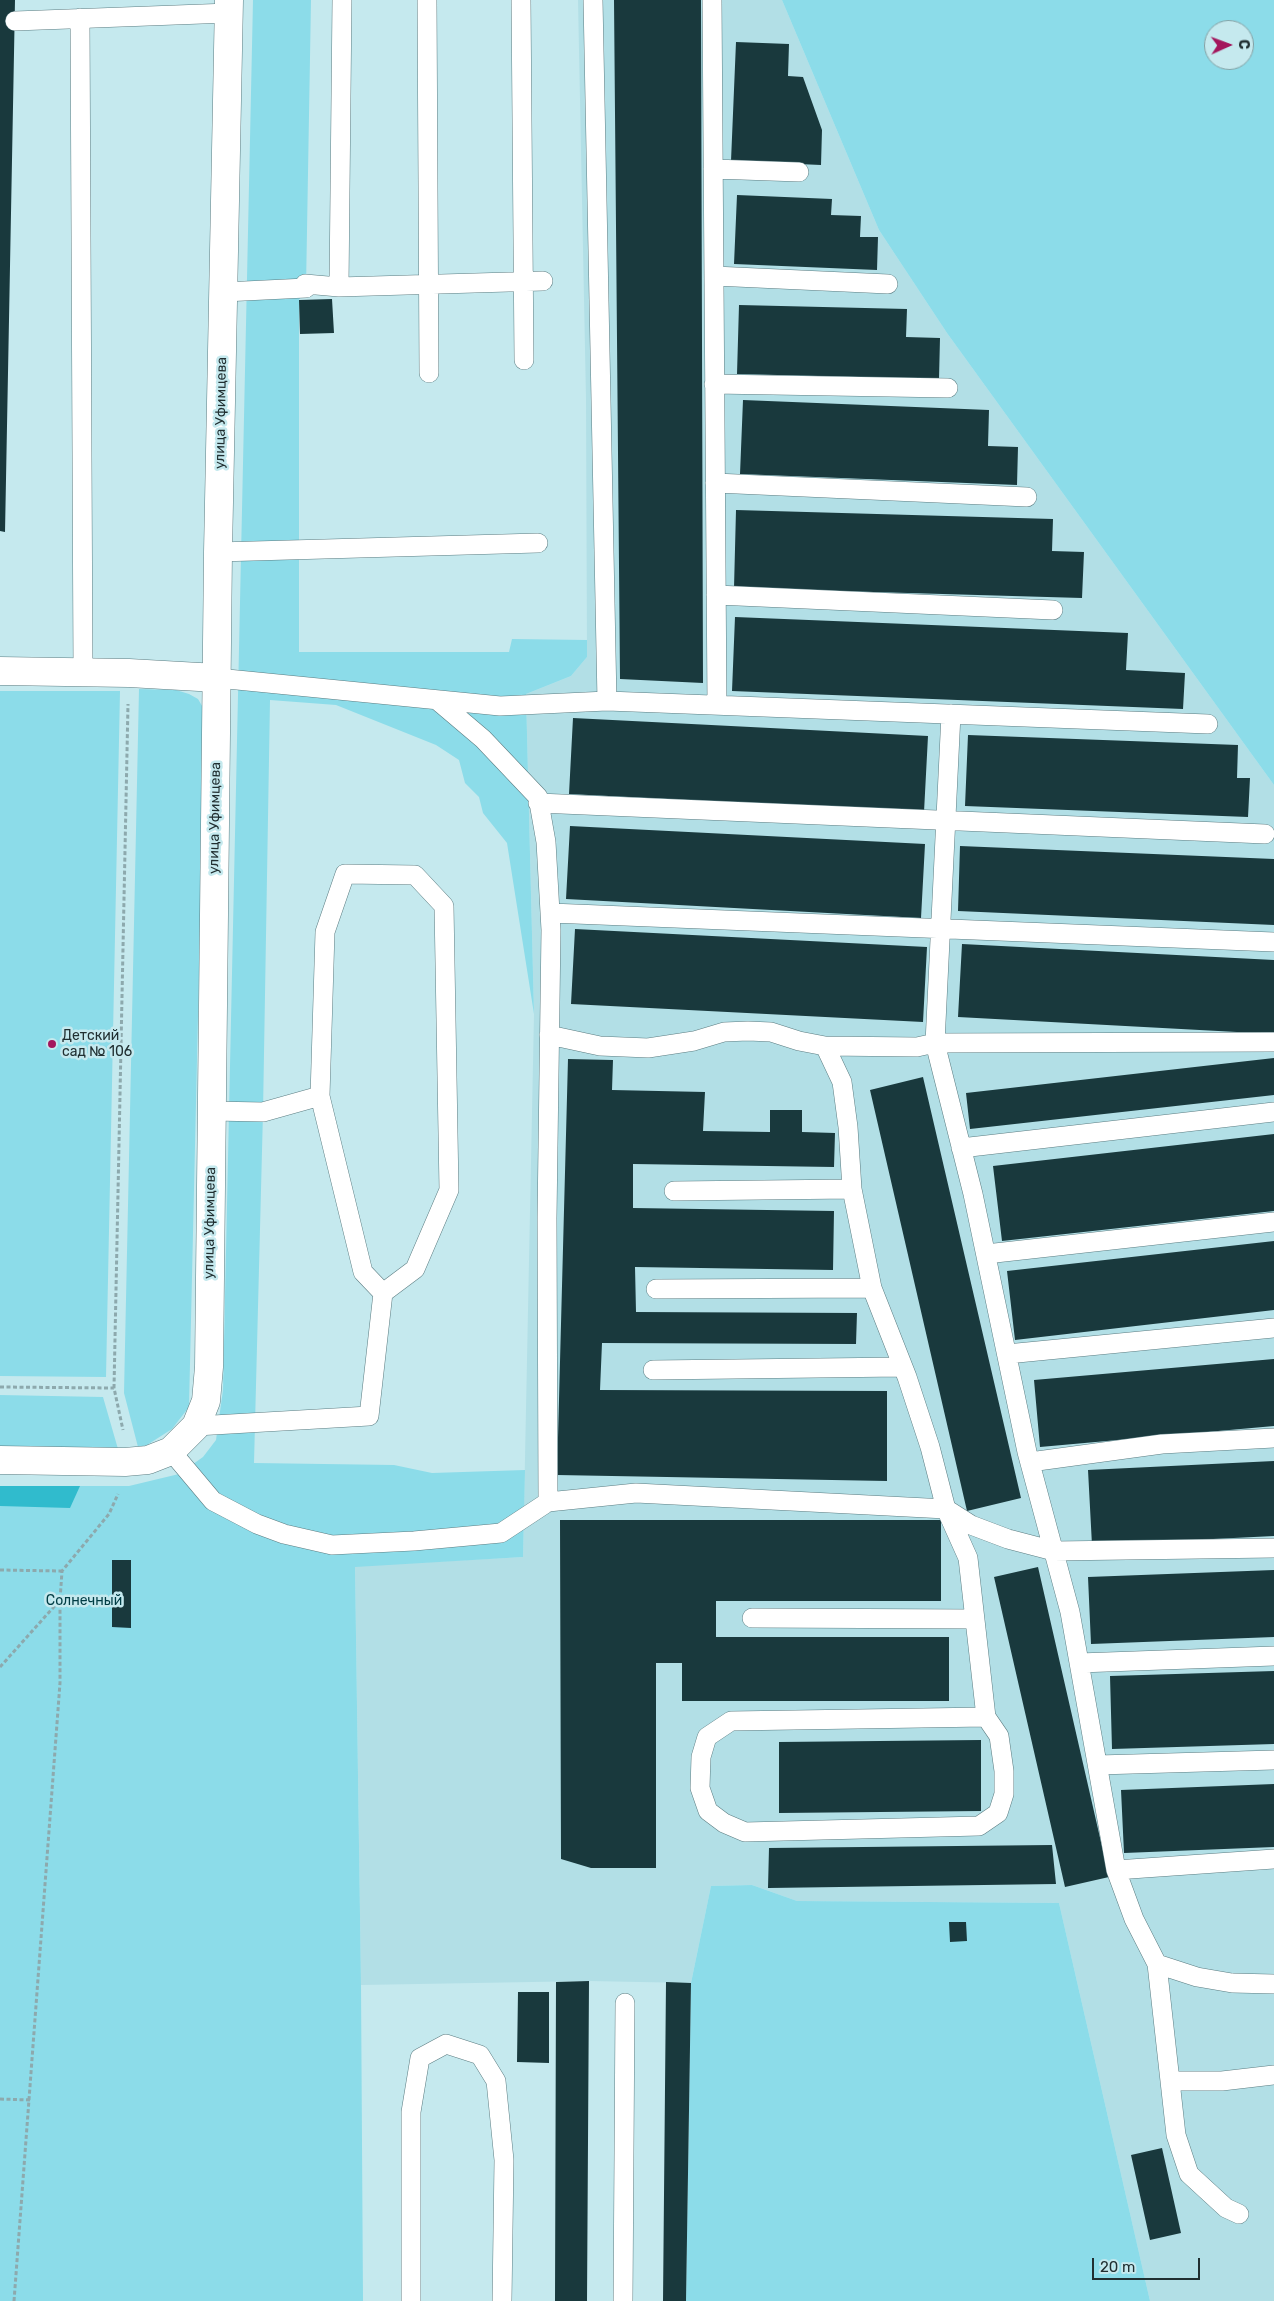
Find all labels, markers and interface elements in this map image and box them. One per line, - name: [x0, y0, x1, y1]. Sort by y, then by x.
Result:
- north arrow: [1204, 20, 1254, 70]
- text: С: [1235, 39, 1252, 50]
- street label: улица Уфимцева: [212, 357, 230, 469]
- street label: улица Уфимцева: [206, 762, 224, 874]
- place label: Детский сад № 106: [62, 1028, 132, 1060]
- marker: Детский сад № 106: [46, 1038, 58, 1050]
- street label: улица Уфимцева: [201, 1167, 219, 1279]
- park label: Солнечный: [46, 1593, 122, 1609]
- scale bar: [1094, 2248, 1202, 2280]
- text: 20 m: [1100, 2258, 1135, 2276]

